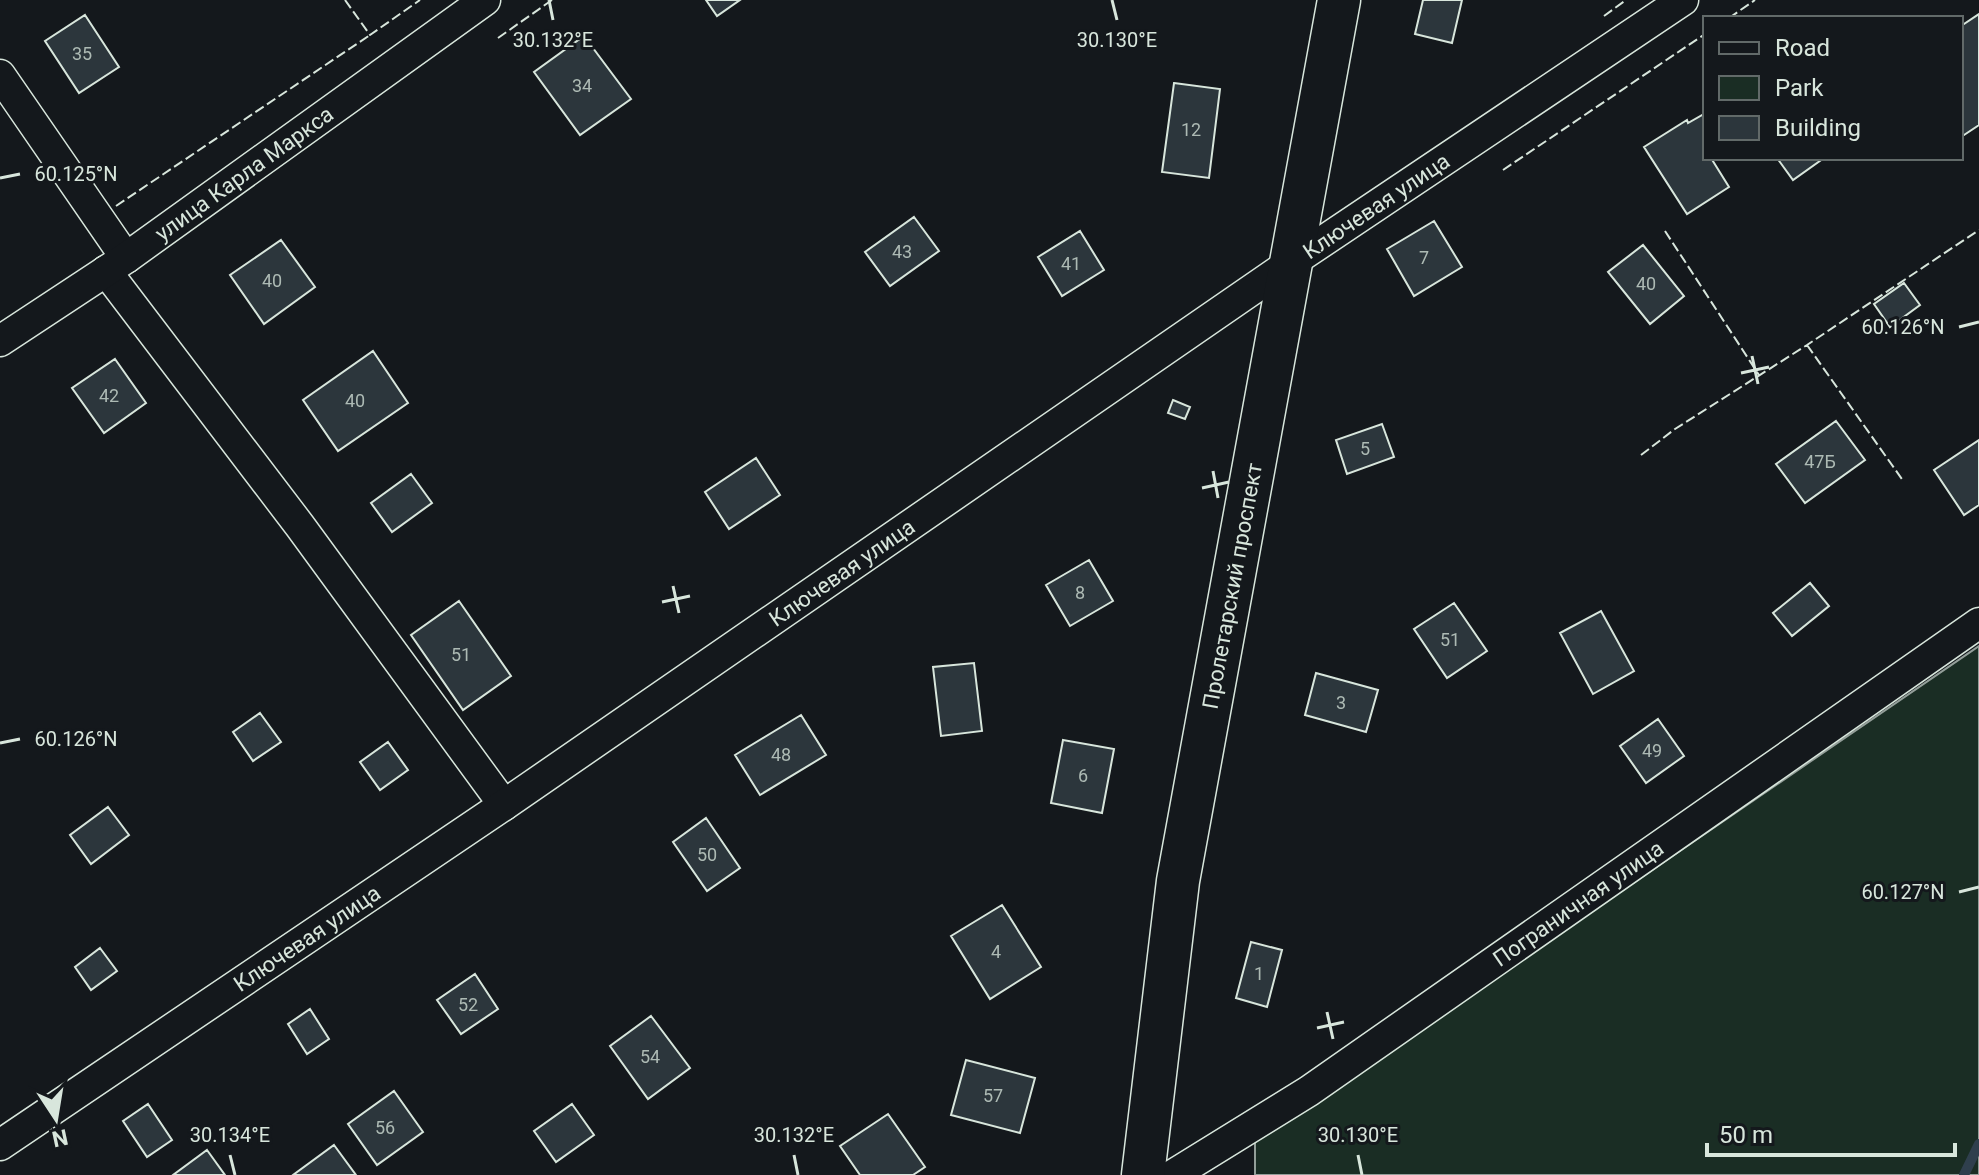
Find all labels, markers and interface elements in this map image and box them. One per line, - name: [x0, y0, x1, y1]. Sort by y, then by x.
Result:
- legend: [1703, 16, 1963, 160]
- text: 30.132°E: [513, 28, 593, 52]
- text: 30.130°E: [1077, 28, 1157, 52]
- text: Road: [1775, 34, 1830, 62]
- house number: 35: [72, 43, 92, 64]
- text: Park: [1775, 74, 1824, 102]
- house number: 34: [572, 75, 592, 96]
- street label: улица Карла Маркса: [150, 101, 338, 246]
- text: Building: [1775, 114, 1861, 142]
- house number: 12: [1181, 119, 1201, 140]
- street label: Ключевая улица: [1298, 148, 1454, 264]
- text: 60.125°N: [34, 162, 118, 186]
- house number: 43: [892, 241, 912, 262]
- house number: 7: [1419, 247, 1429, 268]
- house number: 41: [1061, 253, 1081, 274]
- house number: 40: [262, 270, 282, 291]
- house number: 40: [1636, 273, 1656, 294]
- text: 60.126°N: [1861, 315, 1945, 339]
- house number: 42: [99, 385, 119, 406]
- house number: 40: [345, 390, 365, 411]
- house number: 5: [1360, 438, 1370, 459]
- house number: 47Б: [1804, 451, 1836, 472]
- street label: Пролетарский проспект: [1198, 461, 1267, 711]
- street label: Ключевая улица: [764, 514, 919, 632]
- house number: 8: [1075, 582, 1085, 603]
- house number: 51: [1440, 629, 1460, 650]
- house number: 51: [451, 644, 471, 665]
- house number: 3: [1336, 692, 1346, 713]
- text: 60.126°N: [34, 727, 118, 751]
- house number: 49: [1642, 740, 1662, 761]
- house number: 48: [771, 744, 791, 765]
- house number: 6: [1078, 765, 1088, 786]
- street label: Пограничная улица: [1488, 835, 1668, 972]
- house number: 50: [697, 844, 717, 865]
- street label: Ключевая улица: [229, 880, 385, 997]
- text: 60.127°N: [1861, 880, 1945, 904]
- house number: 4: [991, 941, 1001, 962]
- house number: 1: [1254, 963, 1264, 984]
- house number: 52: [458, 994, 478, 1015]
- house number: 54: [640, 1046, 660, 1067]
- north arrow: [16, 1079, 96, 1159]
- house number: 57: [983, 1085, 1003, 1106]
- scale bar: [1707, 1107, 1955, 1157]
- house number: 56: [375, 1117, 395, 1138]
- text: 50 m: [1719, 1121, 1773, 1149]
- text: 30.134°E: [190, 1123, 270, 1147]
- text: 30.132°E: [754, 1123, 834, 1147]
- text: 30.130°E: [1318, 1123, 1398, 1147]
- text: N: [50, 1124, 70, 1152]

